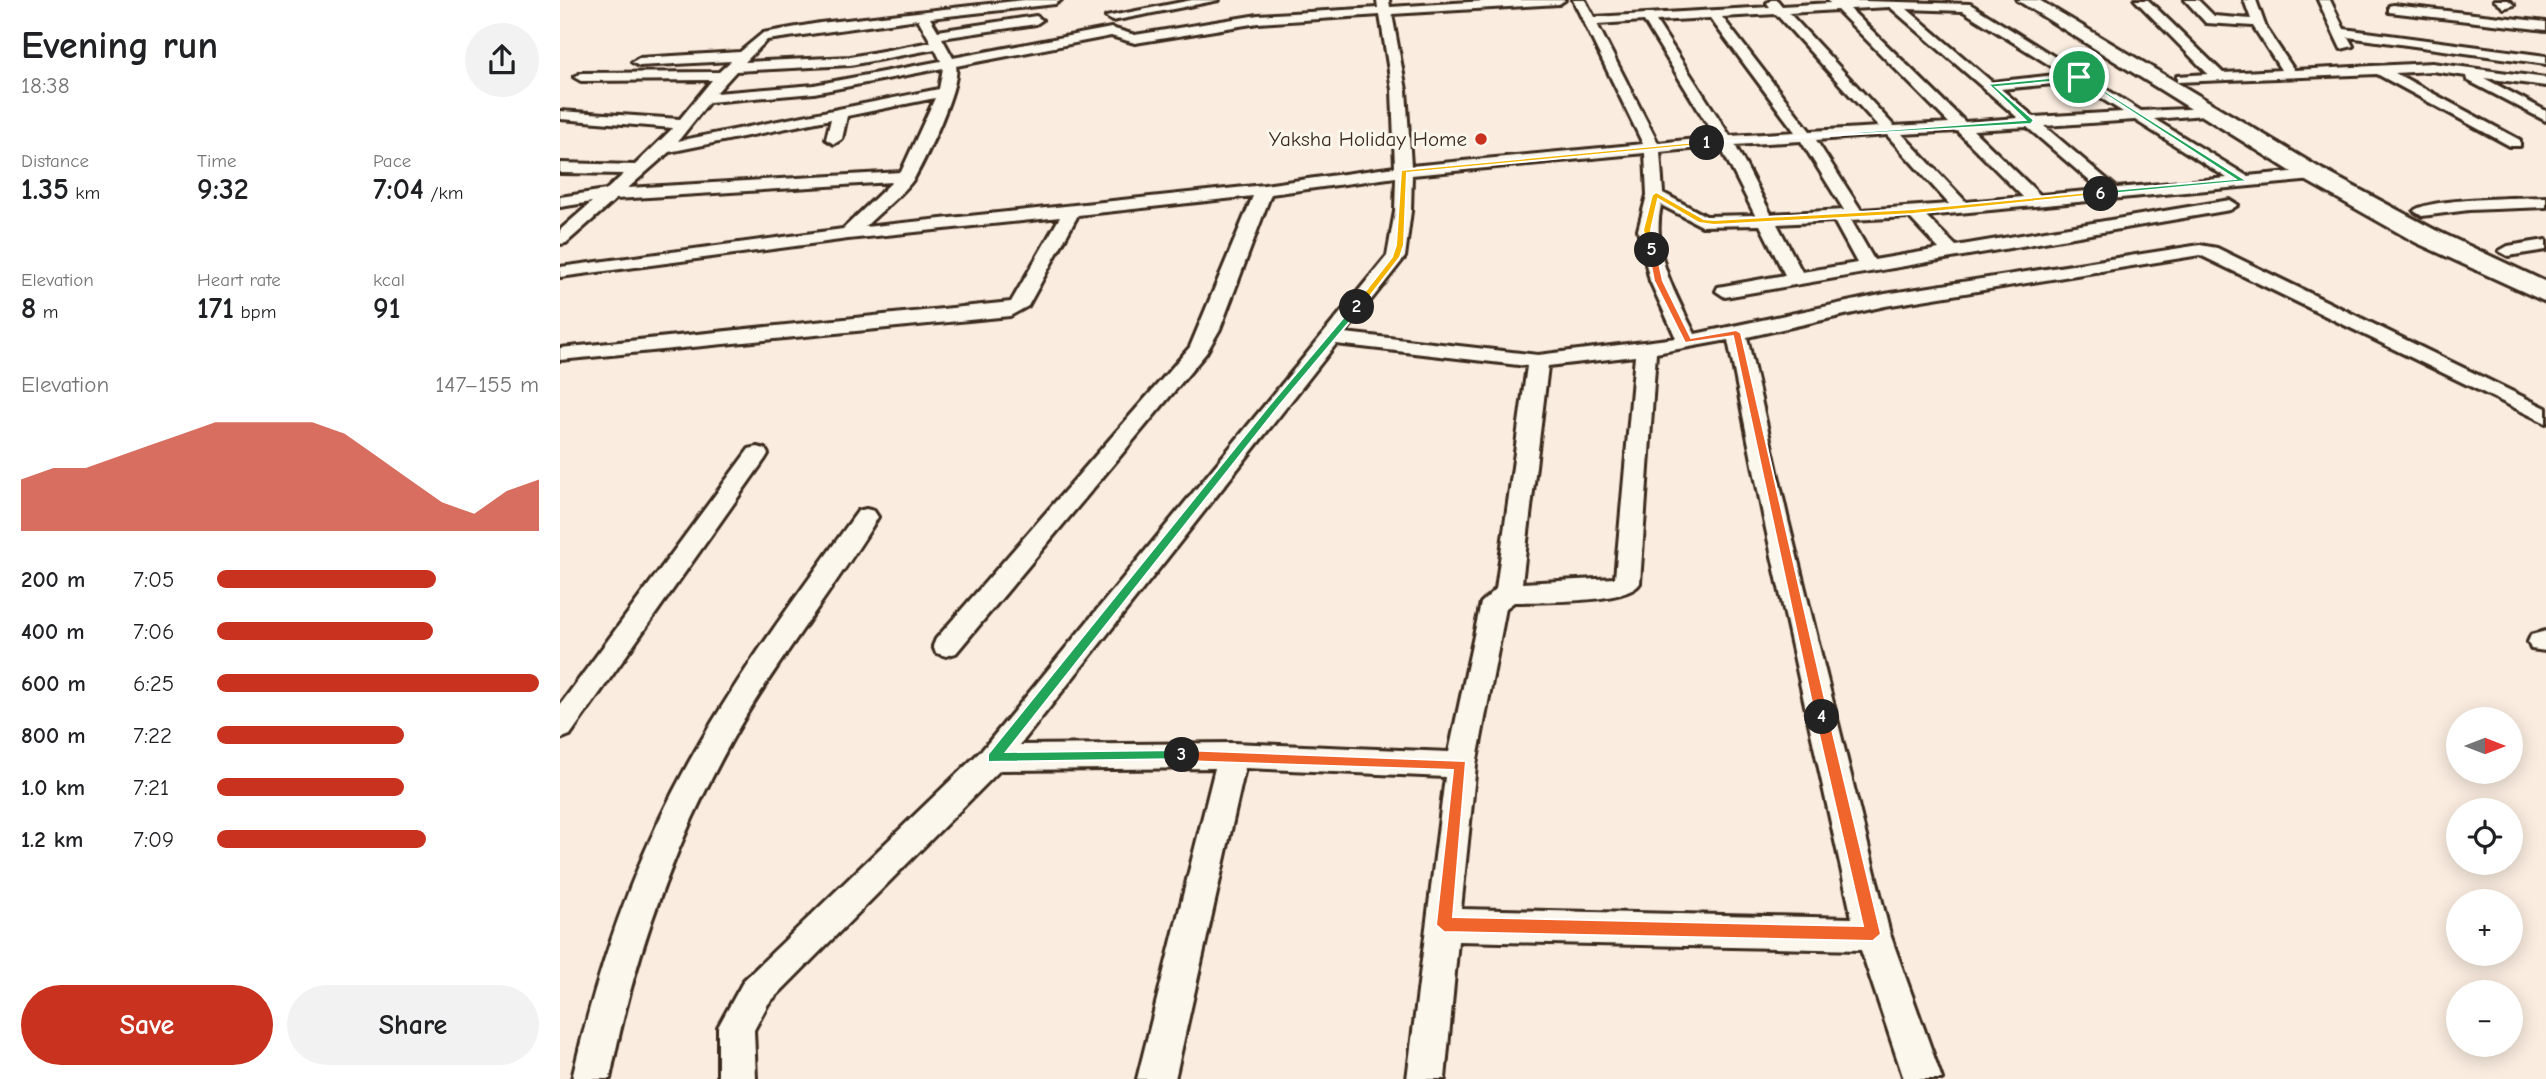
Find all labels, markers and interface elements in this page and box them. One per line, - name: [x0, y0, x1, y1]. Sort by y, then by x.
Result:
- button: share: [465, 23, 539, 97]
- text: Evening run: [21, 24, 218, 68]
- pin: [2049, 47, 2109, 107]
- icon: arrive: [2060, 58, 2098, 96]
- text: 18:38: [21, 72, 70, 99]
- pin: 1: [1690, 125, 1724, 160]
- place label: Yaksha Holiday Home: [1269, 127, 1467, 151]
- marker: Yaksha Holiday Home: [1473, 131, 1489, 147]
- text: 1: [1703, 131, 1710, 153]
- text: Distance: [21, 150, 89, 172]
- text: Time: [197, 150, 236, 172]
- text: Pace: [373, 150, 411, 172]
- text: 1.35: [21, 172, 69, 207]
- text: 9:32: [197, 172, 249, 207]
- text: 7:04: [373, 172, 424, 207]
- pin: 6: [2084, 176, 2118, 212]
- text: km: [69, 182, 100, 204]
- text: /km: [424, 182, 464, 204]
- text: 6: [2096, 182, 2105, 204]
- pin: 5: [1634, 232, 1670, 268]
- text: 5: [1646, 238, 1657, 260]
- text: Elevation: [21, 269, 94, 291]
- text: Heart rate: [197, 269, 281, 291]
- text: kcal: [373, 269, 405, 291]
- pin: 2: [1340, 290, 1374, 324]
- text: 8: [21, 291, 36, 326]
- text: 171: [197, 291, 234, 326]
- text: 91: [373, 291, 400, 326]
- text: 2: [1352, 295, 1361, 317]
- text: m: [36, 301, 58, 323]
- text: bpm: [234, 301, 276, 323]
- text: Elevation: [21, 371, 109, 398]
- text: 147–155 m: [435, 371, 539, 398]
- text: 200 m: [21, 566, 85, 593]
- text: 7:05: [133, 566, 175, 593]
- text: 400 m: [21, 618, 85, 645]
- text: 7:06: [133, 618, 175, 645]
- text: 600 m: [21, 670, 86, 697]
- text: 6:25: [133, 670, 174, 697]
- pin: 4: [1804, 700, 1840, 734]
- text: 4: [1817, 705, 1826, 727]
- north arrow: [2446, 707, 2524, 784]
- map controls: [2446, 707, 2523, 1057]
- text: 800 m: [21, 722, 86, 749]
- text: 7:22: [133, 722, 172, 749]
- pin: 3: [1164, 738, 1200, 772]
- text: 3: [1177, 743, 1186, 765]
- text: 1.0 km: [21, 774, 85, 801]
- text: 7:21: [133, 774, 169, 801]
- button: locate: [2446, 798, 2523, 875]
- text: 1.2 km: [21, 826, 83, 853]
- text: 7:09: [133, 826, 174, 853]
- button: +: [2446, 889, 2523, 966]
- button: −: [2446, 980, 2523, 1057]
- button: Save: [21, 985, 273, 1065]
- button: Share: [287, 985, 539, 1065]

